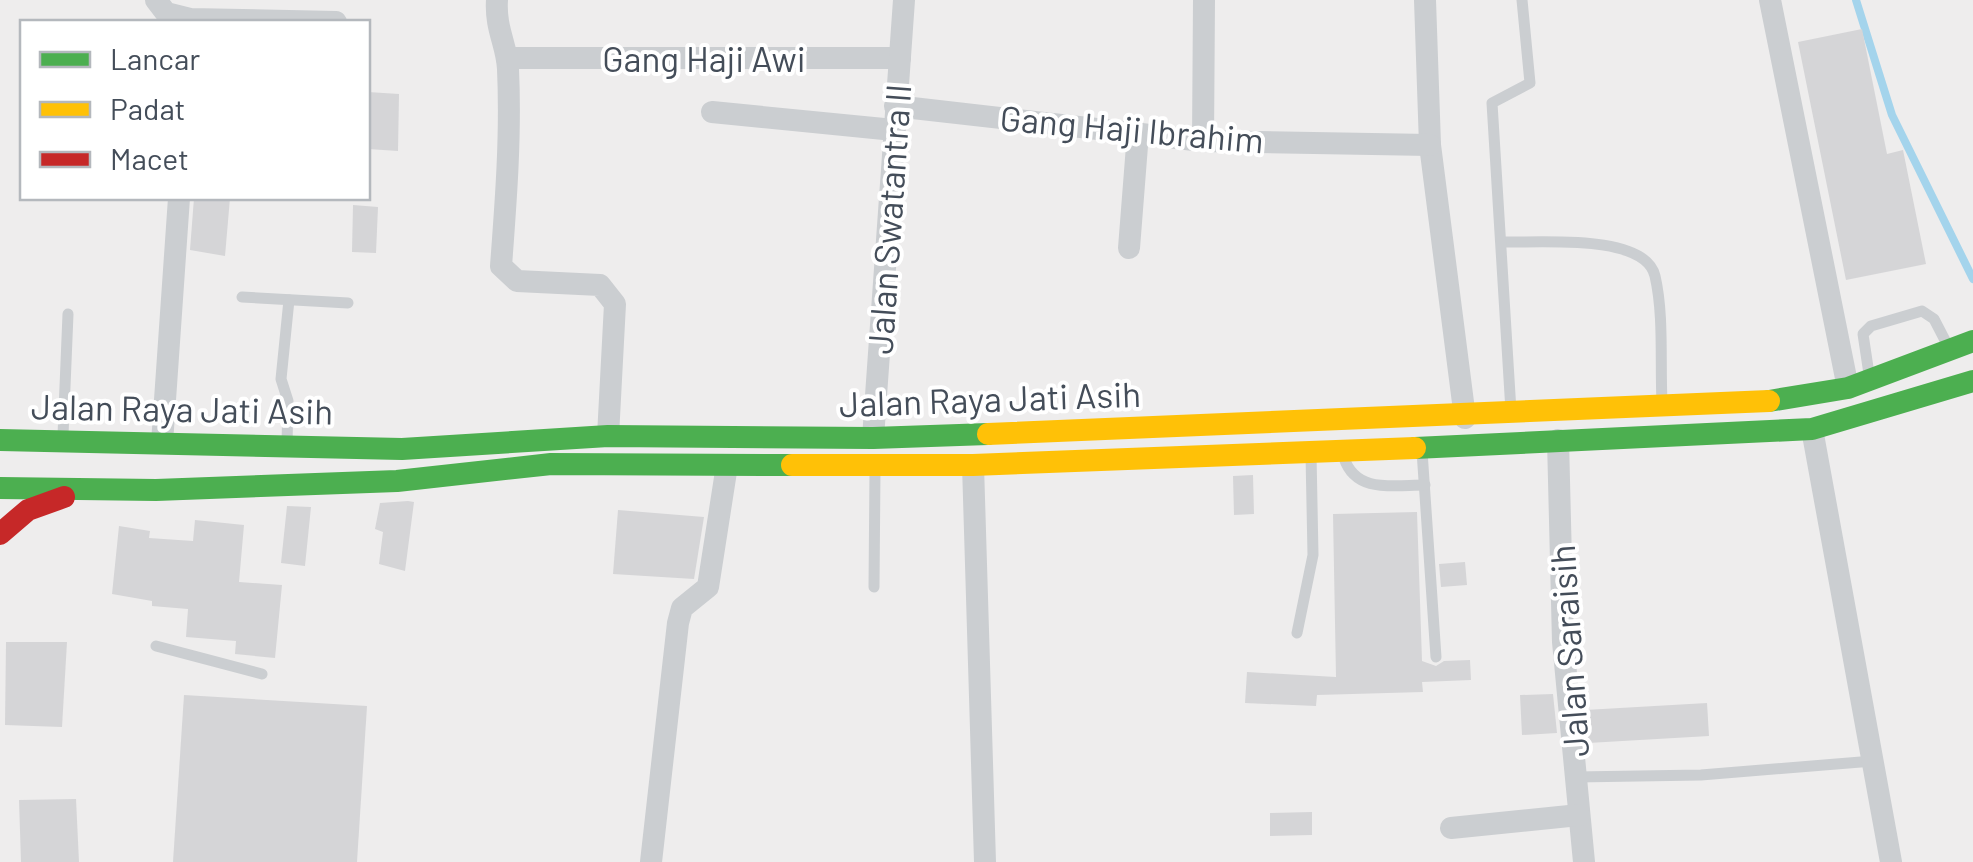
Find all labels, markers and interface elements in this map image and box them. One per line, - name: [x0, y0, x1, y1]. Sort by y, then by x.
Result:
- legend: [20, 20, 370, 200]
- street label: Gang Haji Awi: [602, 37, 806, 79]
- text: Lancar: [110, 40, 200, 76]
- street label: Jalan Swatantra II: [858, 82, 918, 356]
- text: Padat: [110, 90, 186, 126]
- street label: Gang Haji Ibrahim: [998, 96, 1266, 160]
- text: Macet: [110, 140, 189, 176]
- street label: Jalan Raya Jati Asih: [838, 372, 1142, 424]
- street label: Jalan Raya Jati Asih: [31, 384, 333, 432]
- street label: Jalan Saraisih: [1540, 544, 1596, 758]

